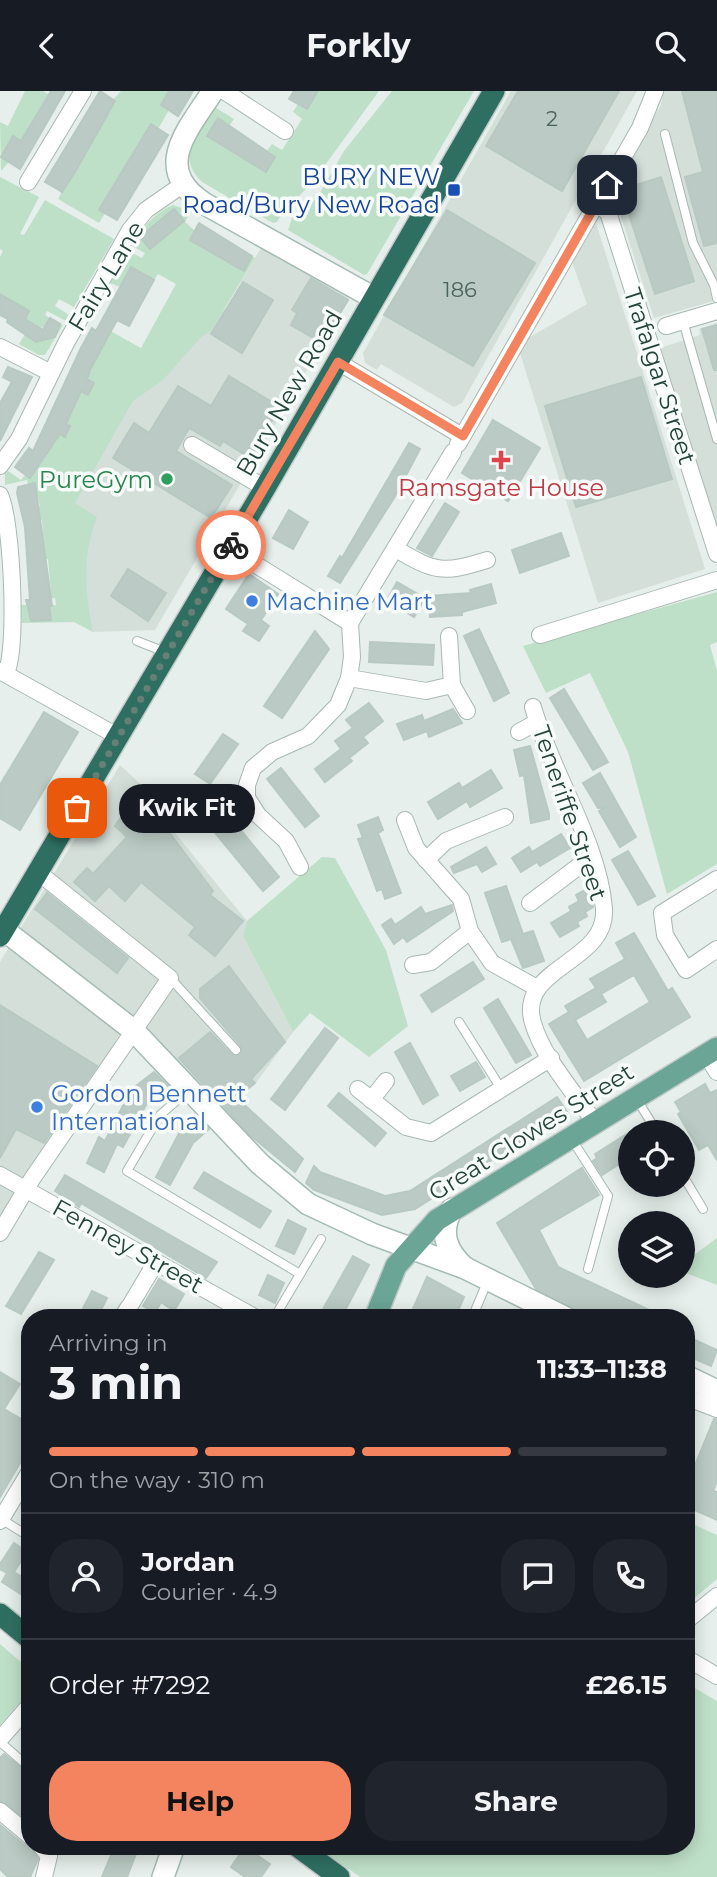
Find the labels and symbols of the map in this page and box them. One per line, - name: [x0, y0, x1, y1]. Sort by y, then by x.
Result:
- house number: 2: [546, 106, 558, 131]
- pin: [577, 155, 637, 215]
- place label: BURY NEW Road/Bury New Road: [182, 162, 440, 219]
- marker: BURY NEW Road/Bury New Road: [446, 182, 462, 198]
- street label: Fairy Lane: [62, 216, 150, 336]
- house number: 186: [443, 277, 477, 302]
- street label: Trafalgar Street: [618, 284, 702, 468]
- street label: Bury New Road: [230, 305, 348, 481]
- marker: Ramsgate House: [491, 450, 511, 470]
- place label: PureGym: [39, 465, 153, 494]
- marker: PureGym: [159, 471, 175, 487]
- place label: Ramsgate House: [398, 473, 604, 502]
- courier: [196, 510, 266, 580]
- place label: Machine Mart: [266, 587, 433, 616]
- marker: Machine Mart: [244, 593, 260, 609]
- street label: Teneriffe Street: [526, 722, 614, 904]
- pin: [47, 778, 107, 838]
- callout: Kwik Fit: [119, 783, 256, 833]
- street label: Great Clowes Street: [423, 1057, 639, 1207]
- place label: Gordon Bennett International: [51, 1079, 247, 1136]
- marker: Gordon Bennett International: [29, 1099, 45, 1115]
- street label: Fenney Street: [48, 1193, 209, 1300]

